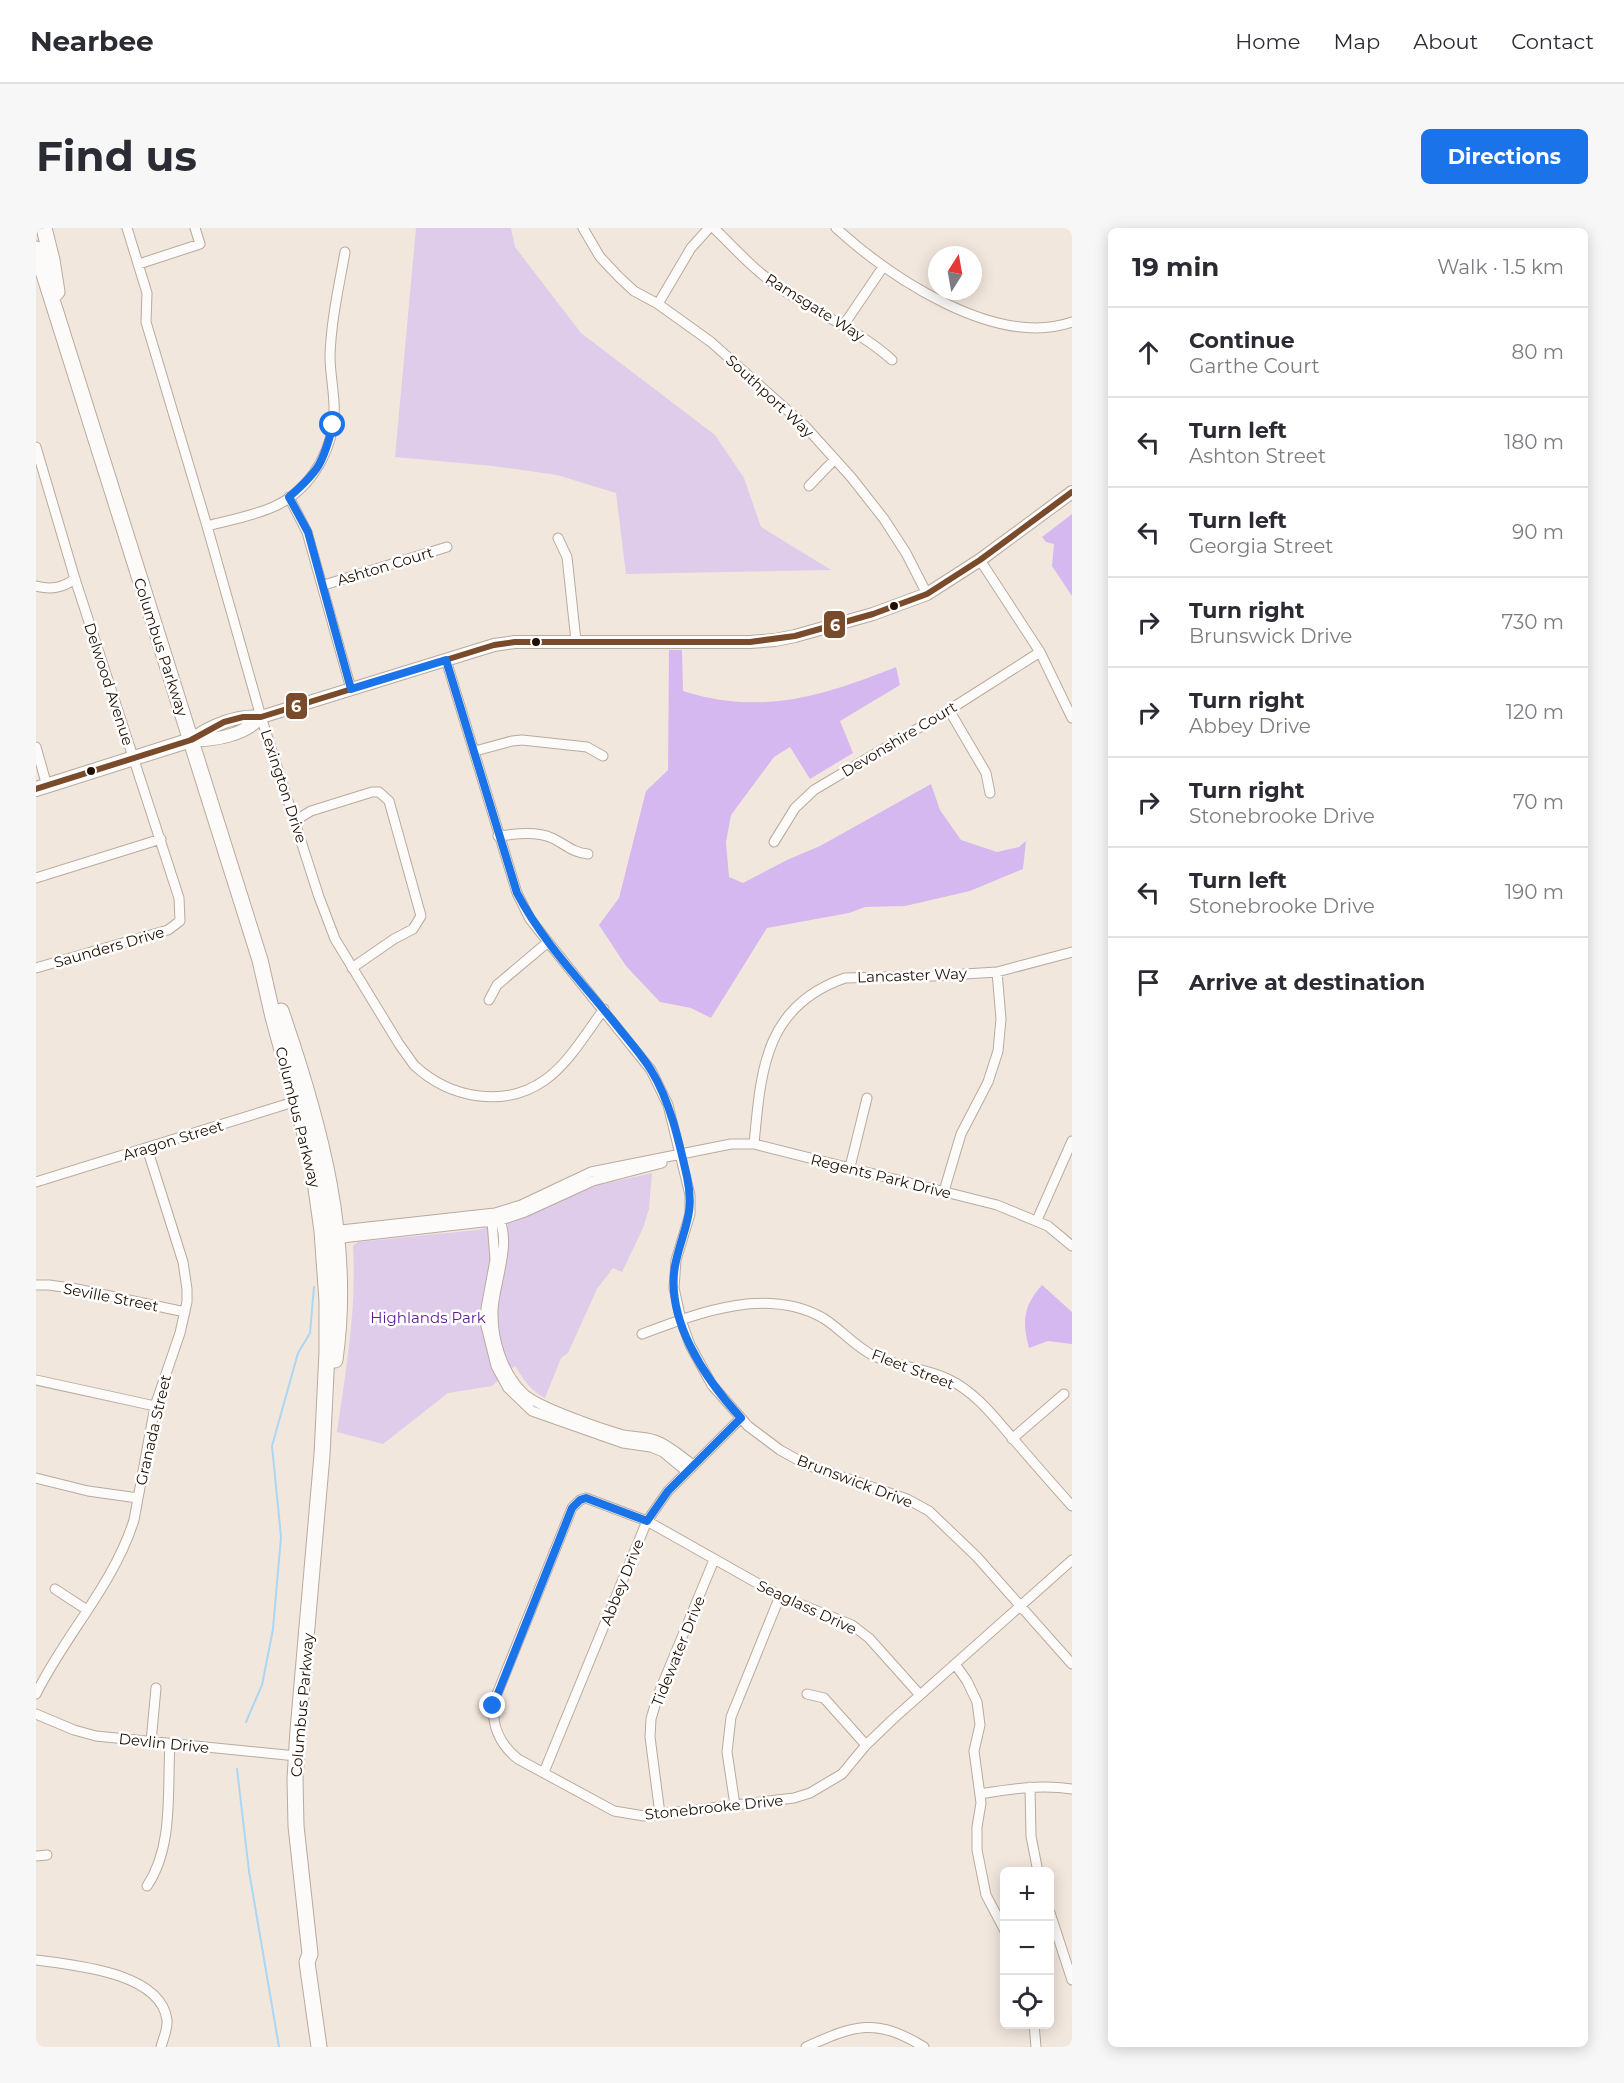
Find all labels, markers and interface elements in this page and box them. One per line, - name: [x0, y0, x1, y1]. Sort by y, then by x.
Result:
- text: Nearbee: [30, 24, 154, 58]
- text: Home: [1235, 29, 1300, 54]
- text: Map: [1333, 29, 1380, 54]
- text: About: [1413, 29, 1478, 54]
- text: Contact: [1511, 29, 1594, 54]
- button: Directions: [1421, 129, 1588, 184]
- text: Find us: [36, 130, 197, 182]
- north arrow: [928, 246, 982, 300]
- text: 19 min: [1132, 251, 1219, 283]
- text: Walk · 1.5 km: [1437, 255, 1564, 279]
- street label: Ramsgate Way: [762, 269, 869, 346]
- text: Continue: [1189, 327, 1295, 354]
- icon: ahead: [1132, 336, 1165, 369]
- text: 80 m: [1512, 340, 1564, 364]
- street label: Southport Way: [722, 350, 819, 442]
- text: Garthe Court: [1189, 354, 1320, 378]
- route start: [319, 411, 345, 437]
- text: Turn left: [1189, 417, 1287, 444]
- icon: left: [1132, 426, 1165, 459]
- text: 180 m: [1504, 430, 1564, 454]
- text: Ashton Street: [1189, 444, 1326, 468]
- text: Turn left: [1189, 507, 1287, 534]
- icon: left: [1132, 516, 1165, 549]
- text: 90 m: [1512, 520, 1564, 544]
- text: Georgia Street: [1189, 534, 1333, 558]
- street label: Ashton Court: [335, 542, 435, 590]
- street label: Columbus Parkway: [130, 575, 193, 720]
- text: Turn right: [1189, 597, 1304, 624]
- unlabelled marker: [888, 600, 900, 612]
- icon: right: [1132, 606, 1165, 639]
- line badge: 6: [823, 610, 846, 639]
- text: 730 m: [1501, 610, 1564, 634]
- text: 6: [830, 616, 840, 635]
- street label: Delwood Avenue: [80, 620, 138, 748]
- text: Brunswick Drive: [1189, 624, 1352, 648]
- unlabelled marker: [530, 636, 542, 648]
- text: Turn right: [1189, 687, 1304, 714]
- line badge: 6: [285, 692, 308, 720]
- icon: right: [1132, 696, 1165, 729]
- text: 6: [291, 697, 301, 716]
- street label: Devonshire Court: [838, 697, 960, 781]
- text: 120 m: [1506, 700, 1564, 724]
- text: Abbey Drive: [1189, 714, 1311, 738]
- street label: Lexington Drive: [257, 727, 311, 845]
- unlabelled marker: [85, 765, 97, 777]
- text: Turn right: [1189, 777, 1304, 804]
- icon: right: [1132, 786, 1165, 819]
- text: 70 m: [1513, 790, 1564, 814]
- text: Stonebrooke Drive: [1189, 804, 1375, 828]
- text: Turn left: [1189, 867, 1287, 894]
- icon: left: [1132, 876, 1165, 909]
- text: 190 m: [1505, 880, 1564, 904]
- text: Stonebrooke Drive: [1189, 894, 1375, 918]
- street label: Saunders Drive: [52, 922, 166, 972]
- street label: Lancaster Way: [857, 964, 968, 986]
- icon: arrive: [1132, 966, 1165, 999]
- text: Arrive at destination: [1189, 969, 1425, 996]
- street label: Columbus Parkway: [271, 1045, 325, 1190]
- street label: Aragon Street: [120, 1116, 226, 1164]
- street label: Regents Park Drive: [809, 1149, 953, 1203]
- street label: Seville Street: [62, 1278, 160, 1316]
- park label: Highlands Park: [370, 1308, 486, 1327]
- street label: Fleet Street: [869, 1345, 957, 1393]
- street label: Granada Street: [131, 1373, 175, 1487]
- street label: Brunswick Drive: [794, 1450, 916, 1512]
- street label: Abbey Drive: [596, 1536, 648, 1628]
- street label: Seaglass Drive: [754, 1576, 860, 1638]
- street label: Tidewater Drive: [647, 1593, 709, 1709]
- street label: Columbus Parkway: [286, 1631, 318, 1778]
- route end: [479, 1692, 505, 1718]
- street label: Devlin Drive: [118, 1729, 210, 1757]
- street label: Stonebrooke Drive: [644, 1790, 784, 1824]
- map controls: [1000, 1867, 1054, 2029]
- button: +: [1000, 1867, 1054, 1921]
- button: −: [1000, 1921, 1054, 1975]
- button: locate: [1000, 1975, 1054, 2029]

